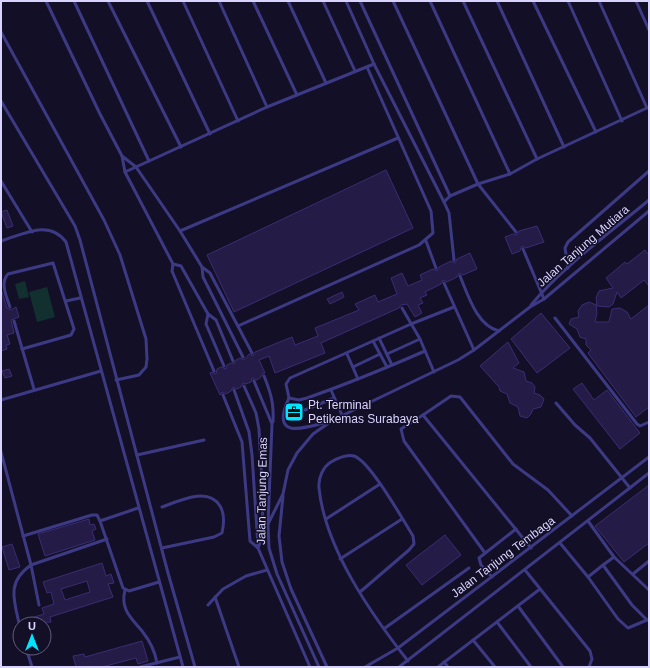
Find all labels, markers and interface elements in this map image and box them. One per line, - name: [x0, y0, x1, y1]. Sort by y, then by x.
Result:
- street label: Jalan Tanjung Mutiara: [534, 202, 632, 290]
- place label: Pt. Terminal Petikemas Surabaya: [308, 398, 419, 426]
- office icon: Pt. Terminal Petikemas Surabaya: [283, 401, 305, 423]
- street label: Jalan Tanjung Emas: [254, 437, 270, 545]
- street label: Jalan Tanjung Tembaga: [448, 513, 558, 601]
- north arrow: [12, 616, 52, 656]
- text: U: [28, 620, 36, 632]

